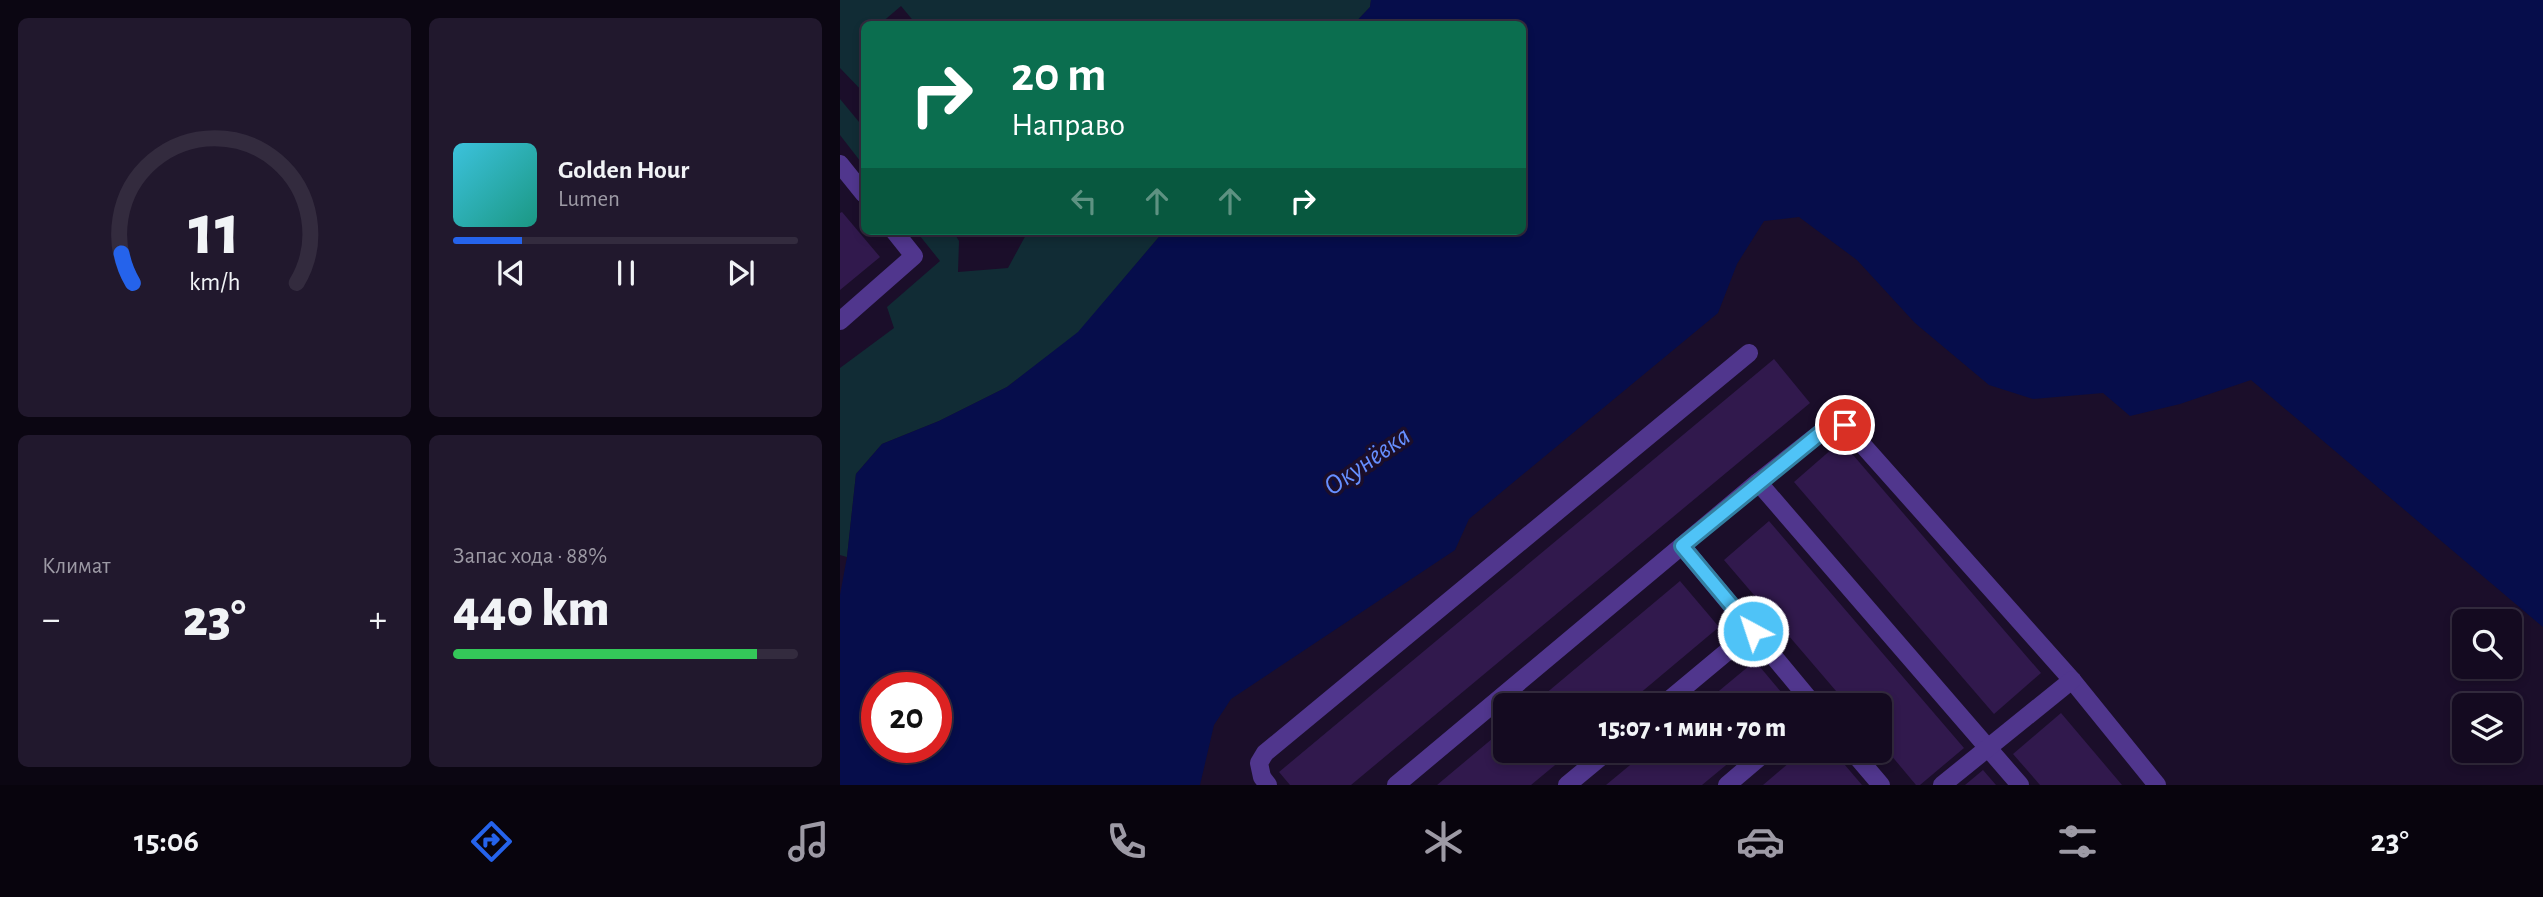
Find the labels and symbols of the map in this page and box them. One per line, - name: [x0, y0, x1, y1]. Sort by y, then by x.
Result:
- pin: [1815, 395, 1875, 455]
- water label: Окунёвка: [1319, 422, 1416, 501]
- position arrow: [1716, 594, 1790, 668]
- speed limit sign: 20: [861, 672, 952, 763]

